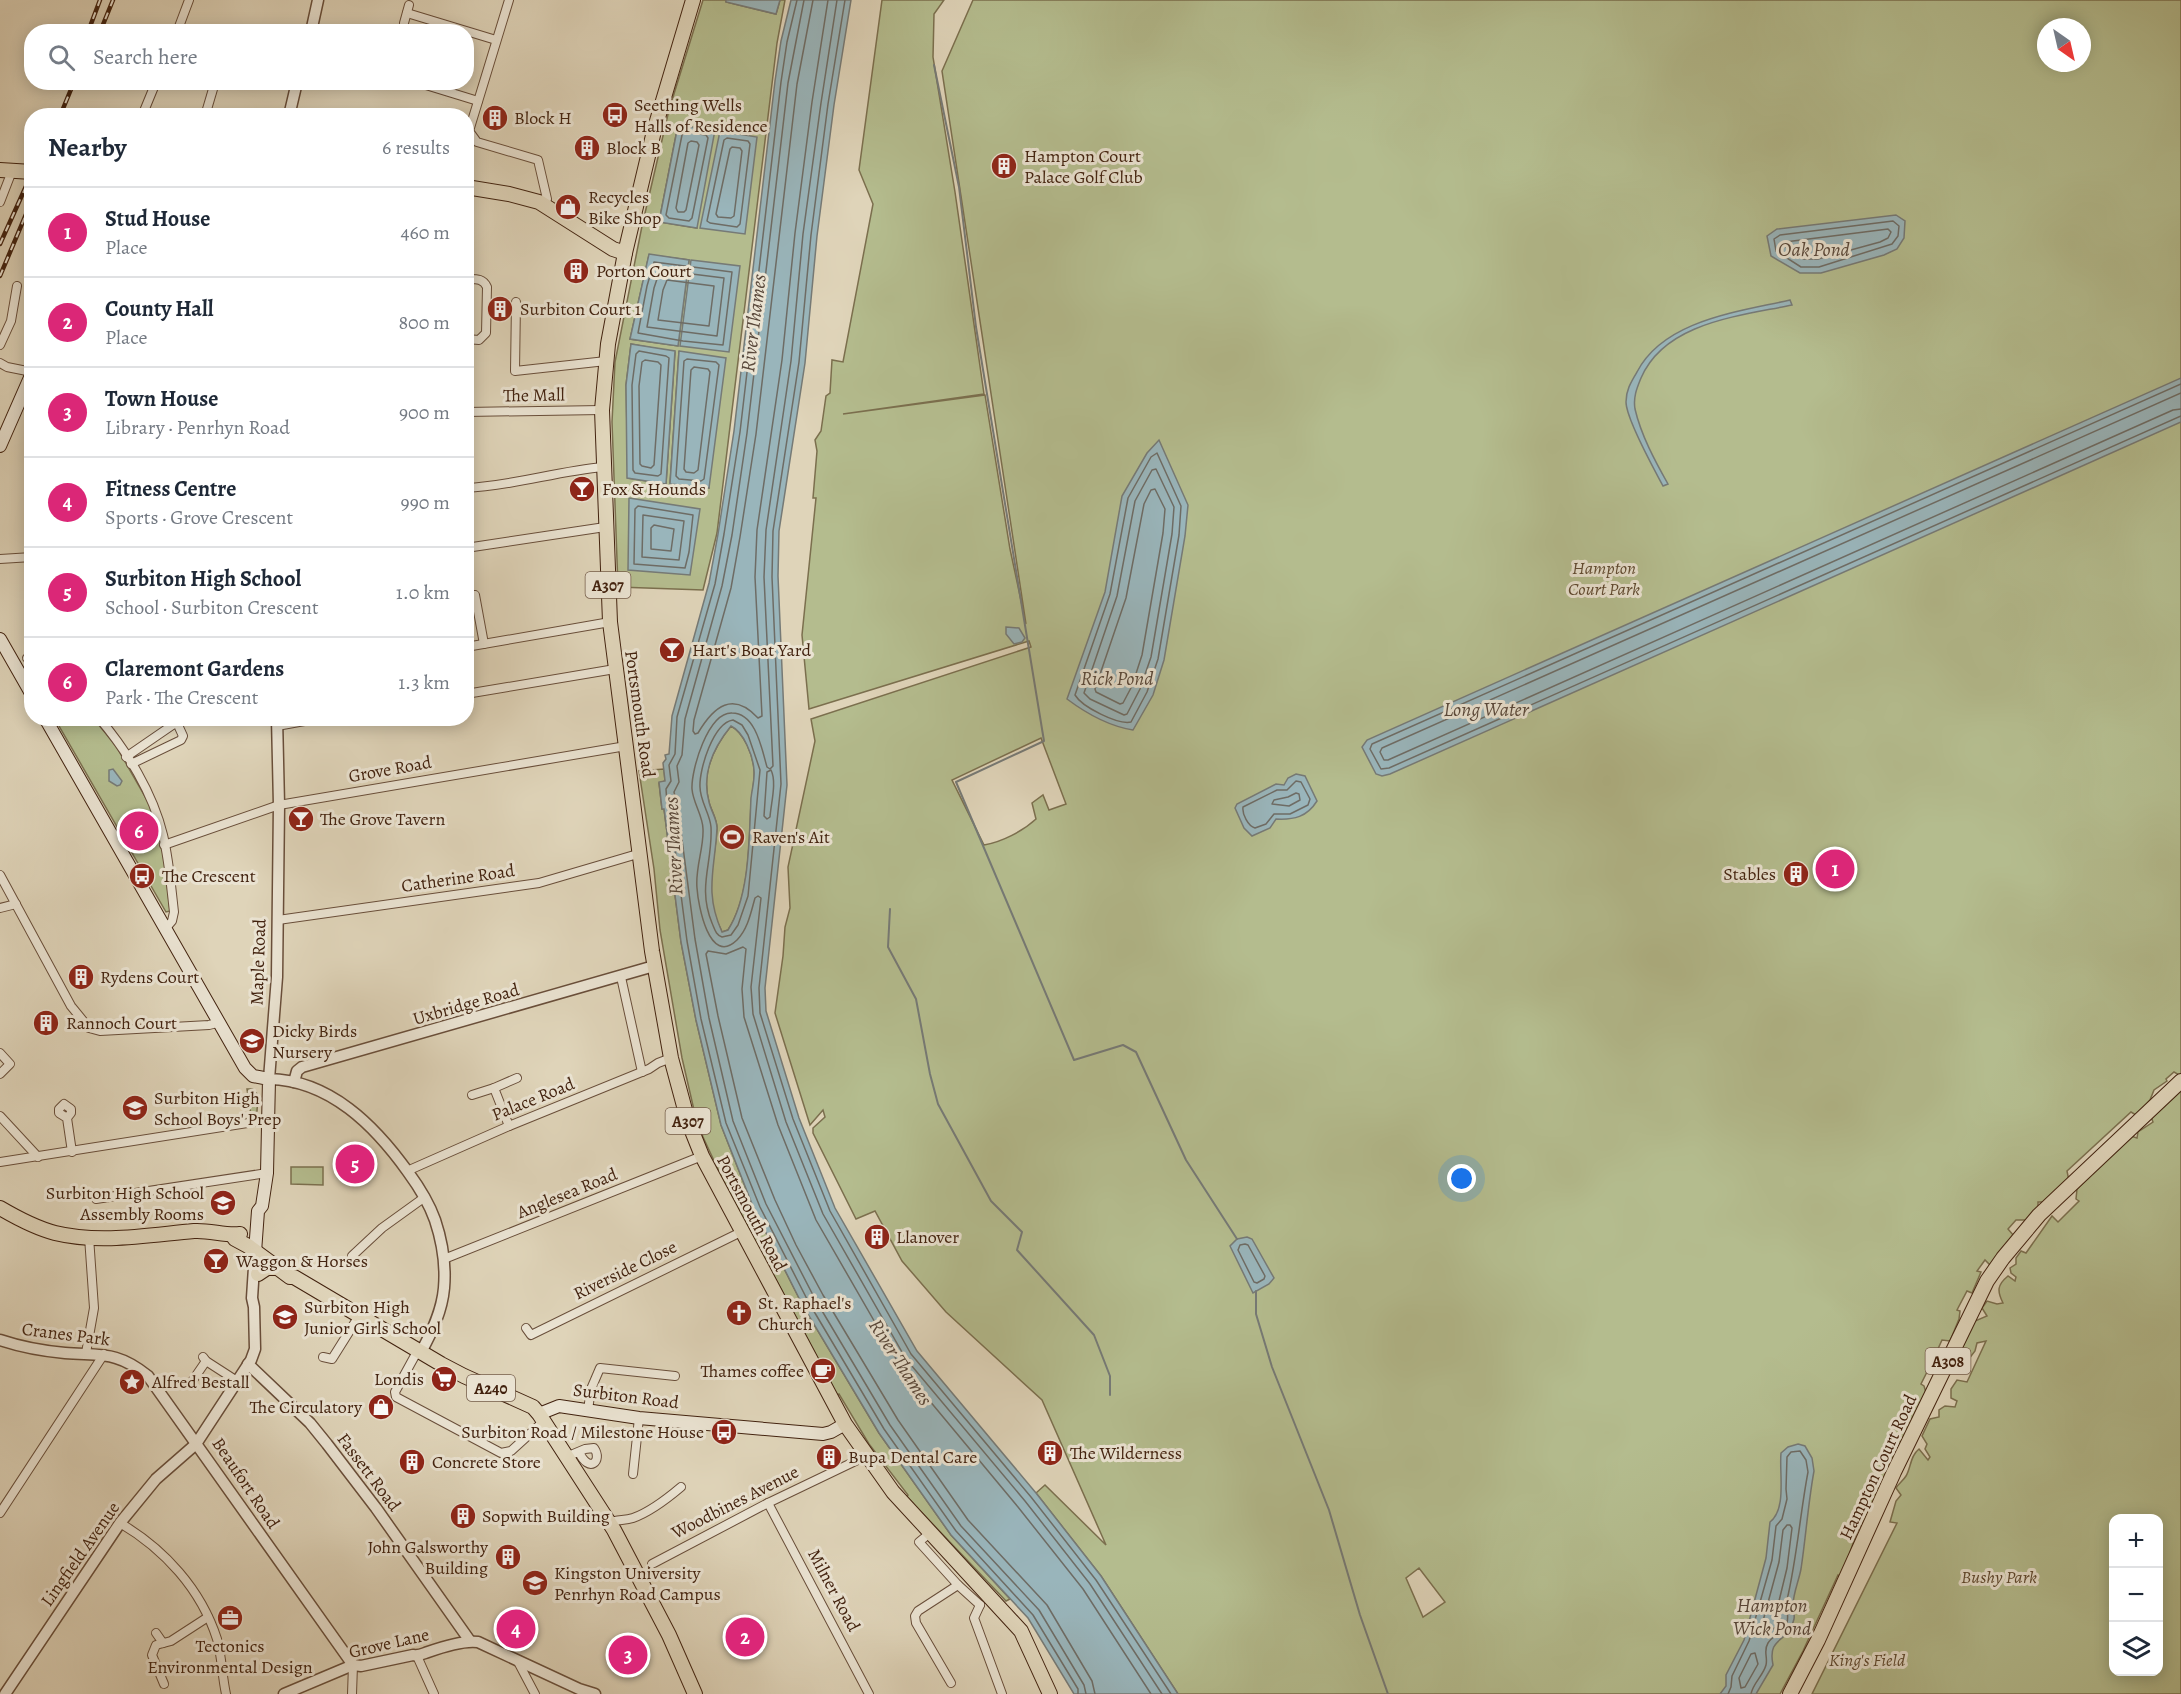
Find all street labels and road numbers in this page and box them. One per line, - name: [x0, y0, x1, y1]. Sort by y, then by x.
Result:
- street label: The Mall: [503, 382, 566, 408]
- road number: A307: [586, 572, 630, 598]
- street label: Portsmouth Road: [619, 649, 661, 780]
- street label: Grove Road: [347, 750, 434, 788]
- street label: Catherine Road: [400, 858, 517, 898]
- street label: Maple Road: [244, 918, 272, 1006]
- street label: Uxbridge Road: [410, 977, 522, 1031]
- street label: Palace Road: [488, 1071, 578, 1126]
- road number: A307: [666, 1108, 710, 1134]
- street label: Portsmouth Road: [711, 1151, 793, 1276]
- street label: Anglesea Road: [512, 1162, 621, 1224]
- street label: Riverside Close: [569, 1235, 681, 1305]
- street label: Cranes Park: [21, 1317, 111, 1351]
- road number: A308: [1926, 1348, 1970, 1374]
- road number: A240: [467, 1375, 515, 1401]
- street label: Surbiton Road: [572, 1378, 680, 1414]
- street label: Hampton Court Road: [1834, 1390, 1922, 1544]
- street label: Fassett Road: [332, 1428, 407, 1516]
- street label: Beaufort Road: [207, 1433, 286, 1534]
- street label: Woodbines Avenue: [666, 1460, 803, 1545]
- street label: Lingfield Avenue: [35, 1497, 125, 1611]
- street label: Milner Road: [802, 1544, 866, 1636]
- street label: Grove Lane: [346, 1622, 432, 1664]

